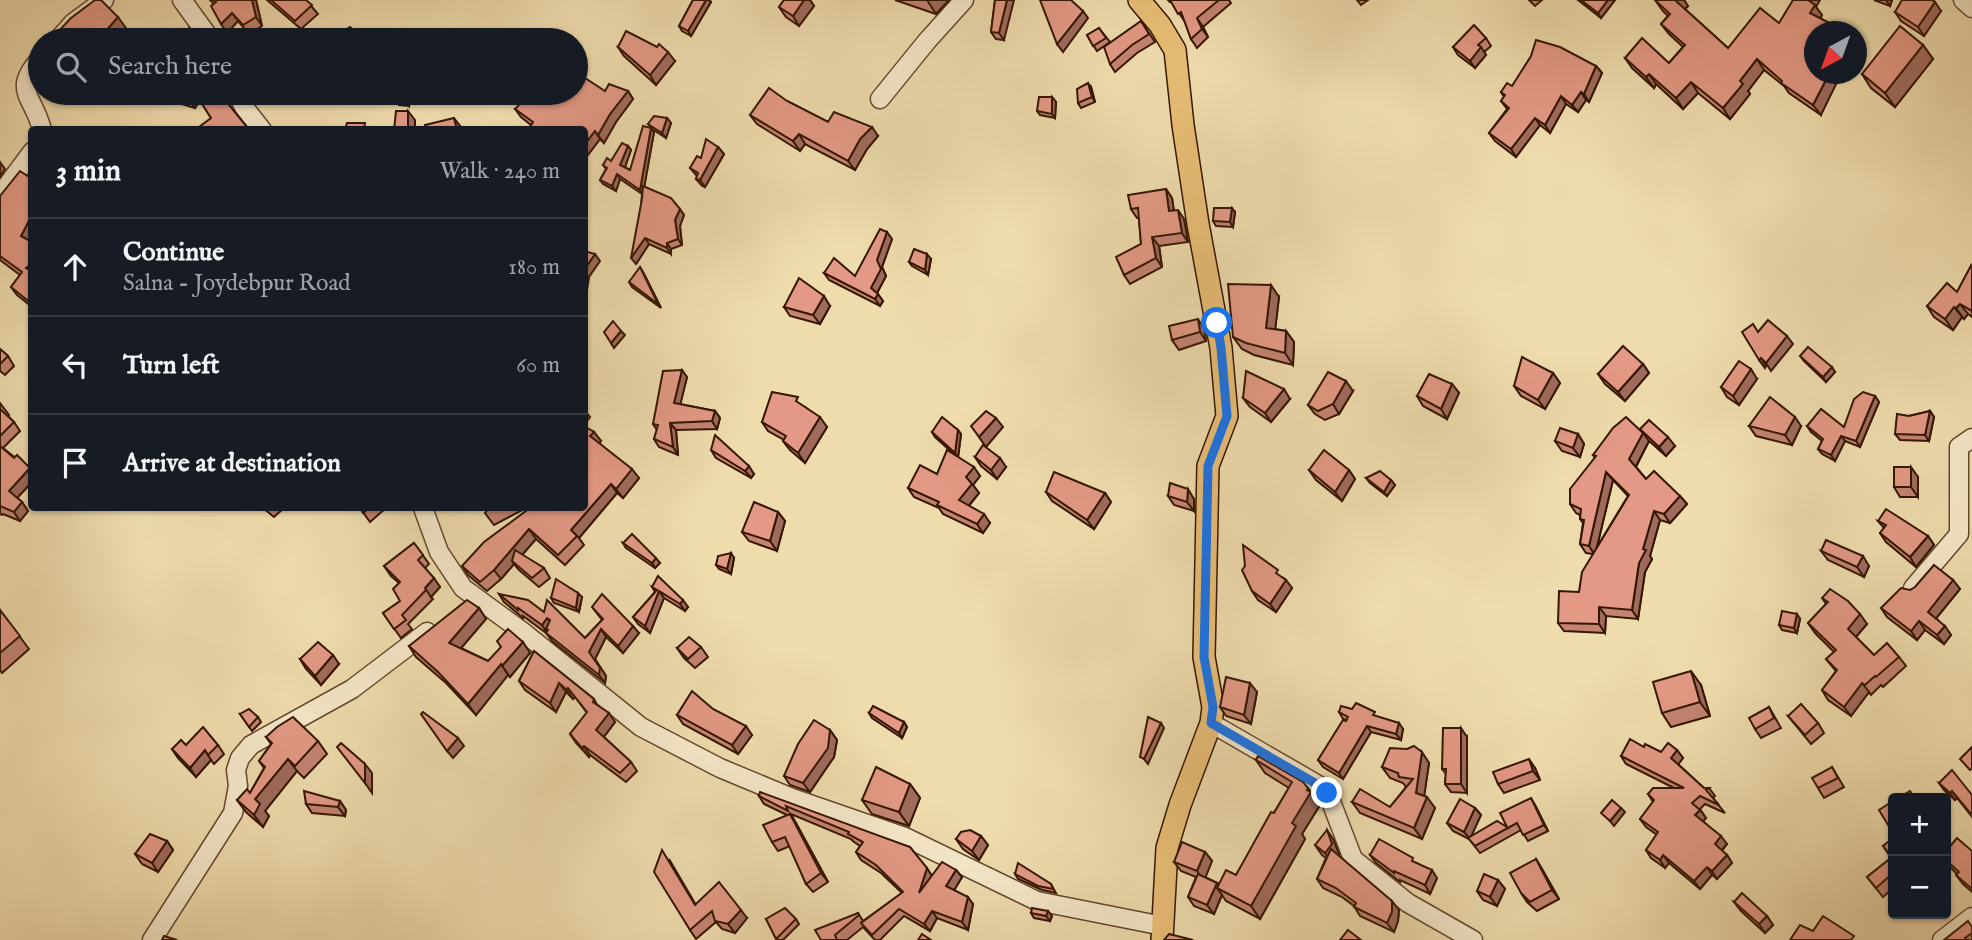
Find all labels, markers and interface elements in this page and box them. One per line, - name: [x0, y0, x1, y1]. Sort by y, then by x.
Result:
- north arrow: [1804, 21, 1867, 84]
- search box: [28, 28, 588, 105]
- icon: search: [52, 48, 90, 86]
- text: Search here: [108, 50, 232, 83]
- text: 3 min: [56, 153, 121, 191]
- text: Walk · 240 m: [440, 157, 560, 186]
- text: Continue: [123, 236, 224, 269]
- icon: ahead: [56, 248, 94, 286]
- text: 180 m: [508, 253, 560, 282]
- text: Salna - Joydebpur Road: [123, 269, 351, 298]
- route start: [1201, 307, 1232, 338]
- icon: left: [56, 346, 94, 384]
- text: Turn left: [123, 349, 220, 382]
- text: 60 m: [516, 351, 560, 380]
- icon: arrive: [56, 444, 94, 482]
- text: Arrive at destination: [123, 447, 341, 480]
- route end: [1311, 777, 1342, 808]
- map controls: [1888, 793, 1951, 919]
- button: +: [1888, 793, 1951, 856]
- button: −: [1888, 856, 1951, 919]

